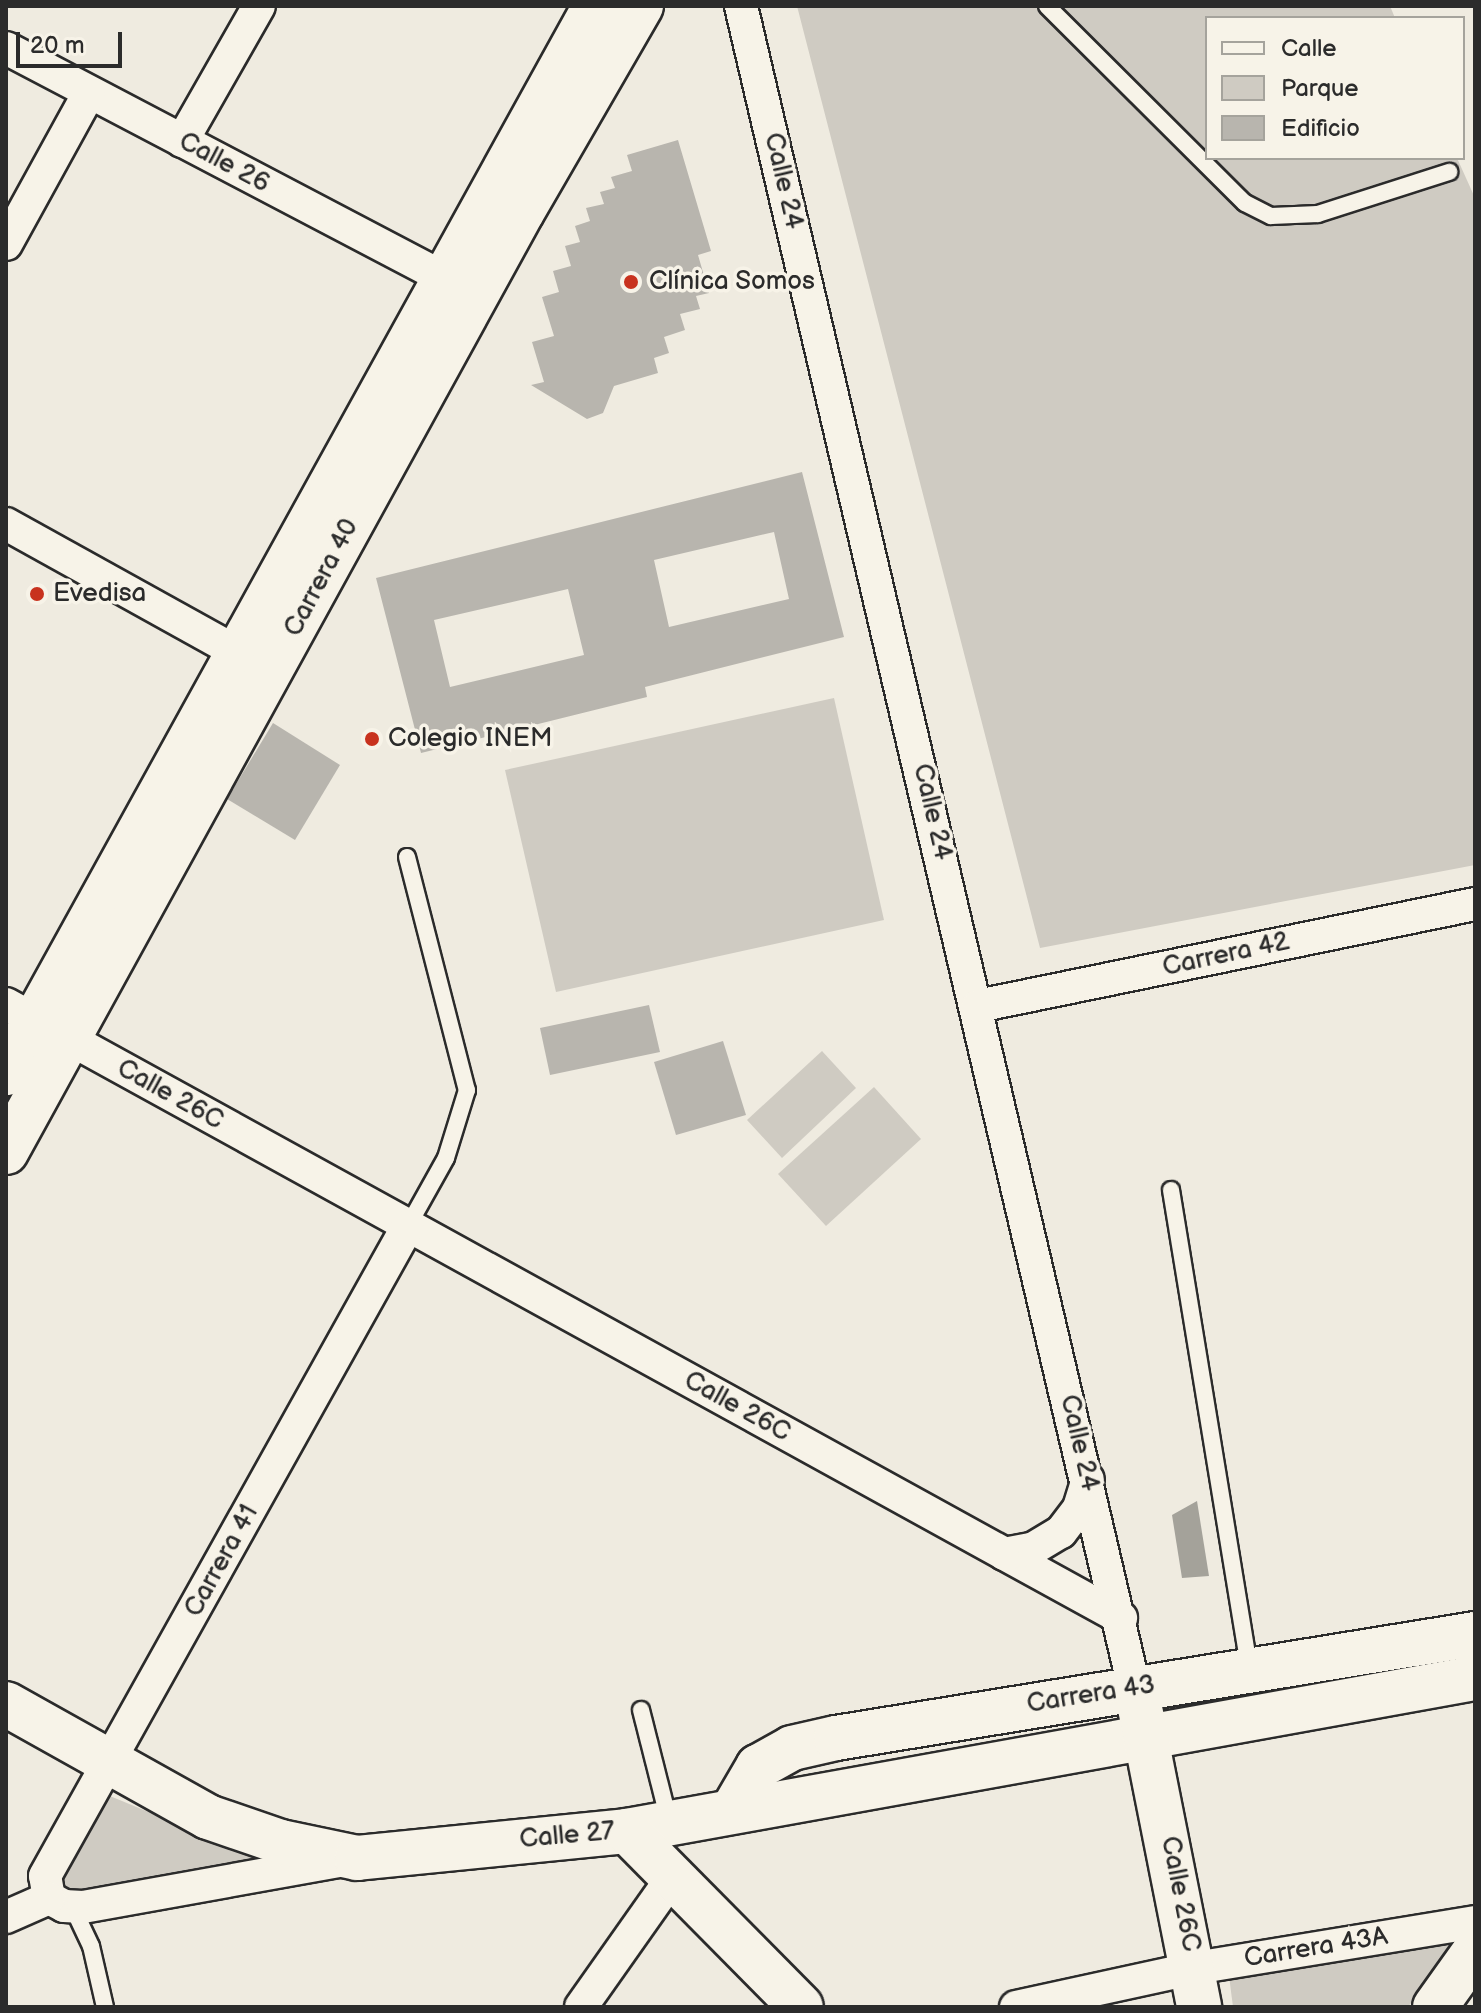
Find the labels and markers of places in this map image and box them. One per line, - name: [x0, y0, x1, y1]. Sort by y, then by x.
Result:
- place label: Clínica Somos: [649, 266, 815, 298]
- marker: Clínica Somos: [620, 271, 642, 293]
- place label: Evedisa: [53, 578, 146, 610]
- marker: Evedisa: [28, 585, 46, 603]
- place label: Colegio INEM: [388, 723, 552, 755]
- marker: Colegio INEM: [363, 730, 381, 748]

